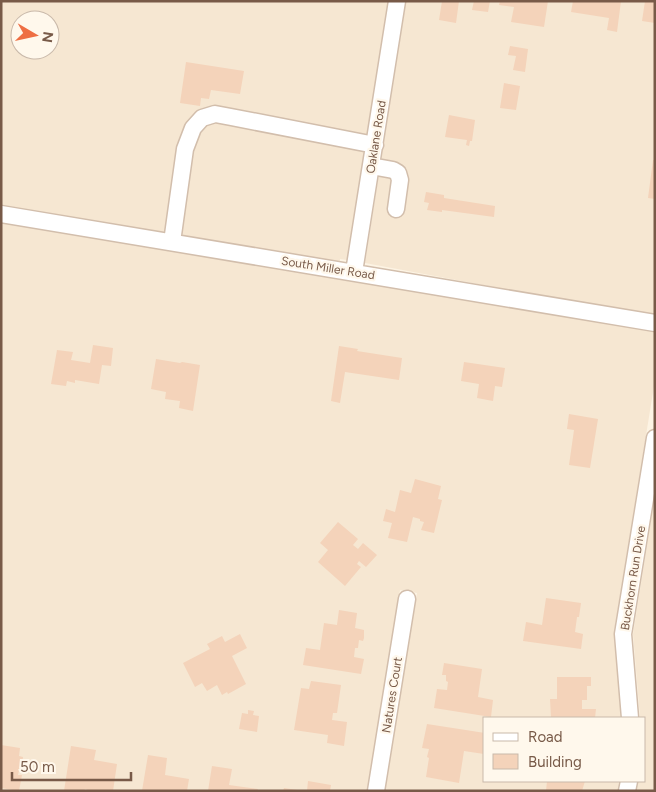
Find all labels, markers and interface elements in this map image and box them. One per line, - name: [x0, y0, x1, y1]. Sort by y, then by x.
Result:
- north arrow: [10, 10, 60, 60]
- text: N: [38, 30, 57, 44]
- street label: Oaklane Road: [363, 99, 389, 175]
- street label: South Miller Road: [280, 254, 376, 282]
- street label: Buckhorn Run Drive: [618, 524, 648, 631]
- street label: Natures Court: [379, 656, 405, 734]
- legend: [483, 717, 646, 782]
- text: Road: [528, 728, 563, 746]
- scale bar: [12, 750, 131, 782]
- text: Building: [528, 753, 582, 771]
- text: 50 m: [20, 758, 55, 776]

